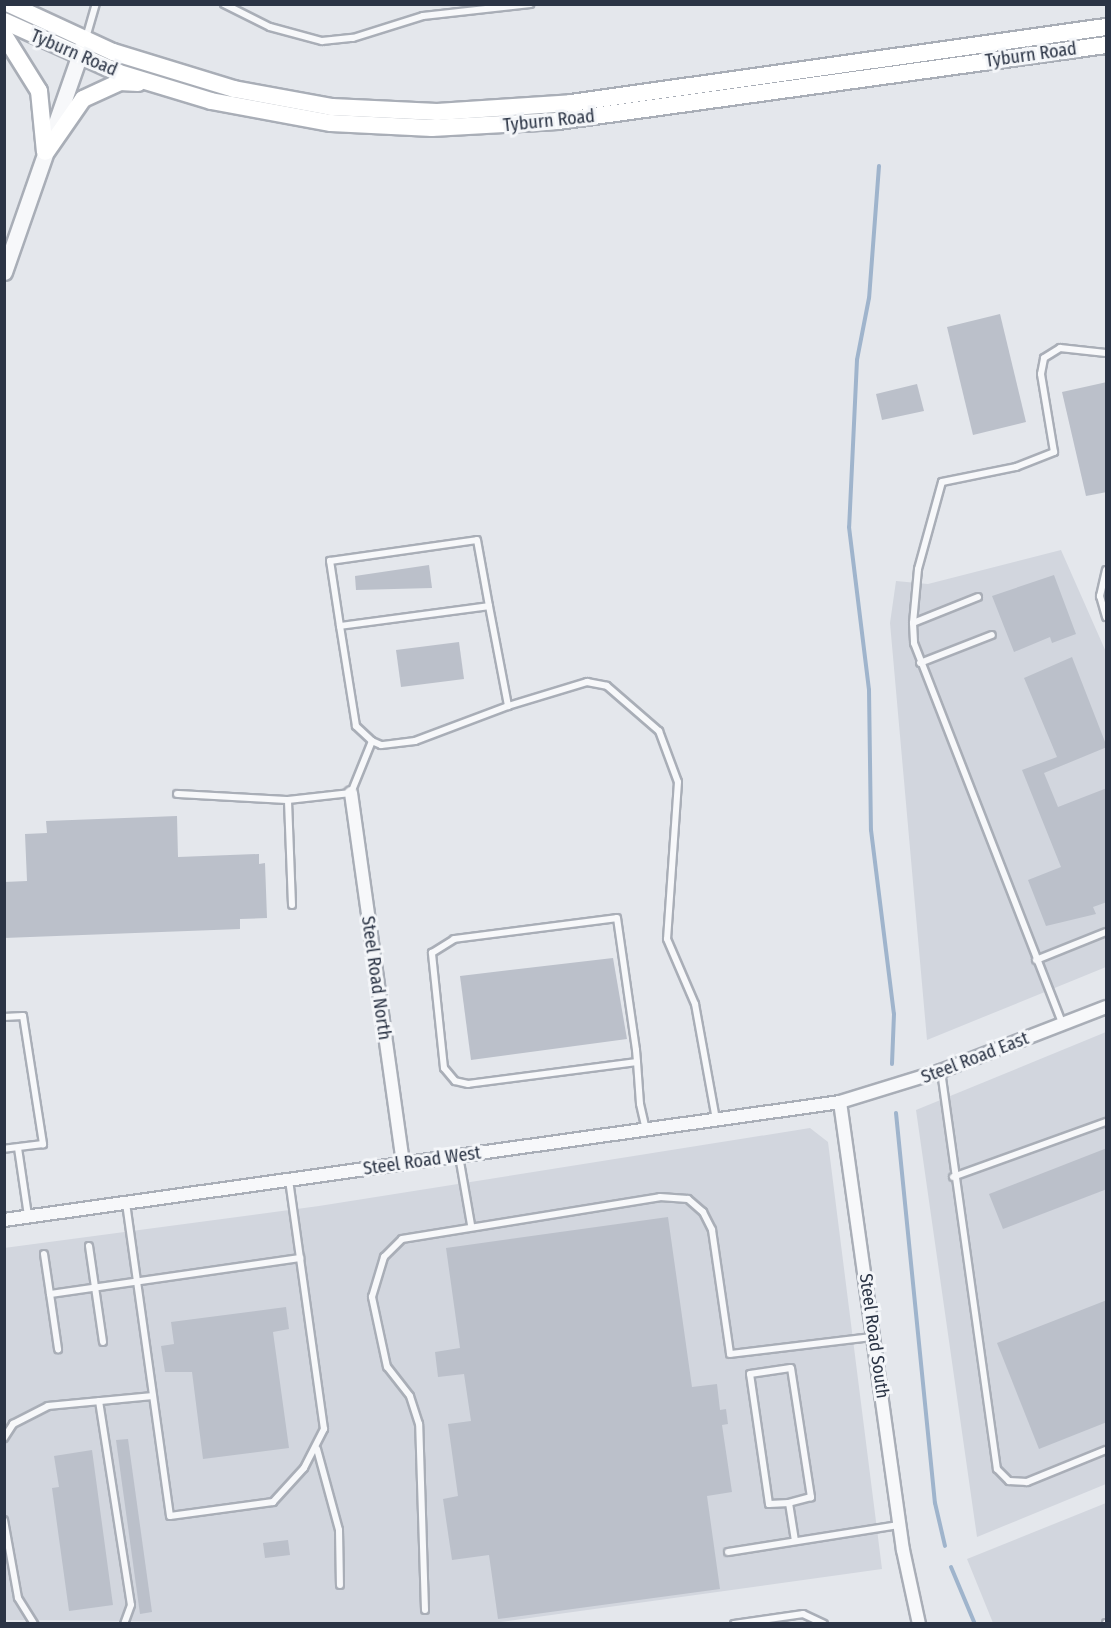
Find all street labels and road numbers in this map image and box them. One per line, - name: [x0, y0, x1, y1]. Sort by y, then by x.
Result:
- street label: Tyburn Road: [27, 25, 121, 81]
- street label: Tyburn Road: [984, 38, 1078, 72]
- street label: Tyburn Road: [502, 105, 596, 137]
- street label: Steel Road North: [357, 915, 395, 1041]
- street label: Steel Road East: [918, 1028, 1032, 1088]
- street label: Steel Road West: [362, 1142, 482, 1180]
- street label: Steel Road South: [855, 1272, 893, 1400]

